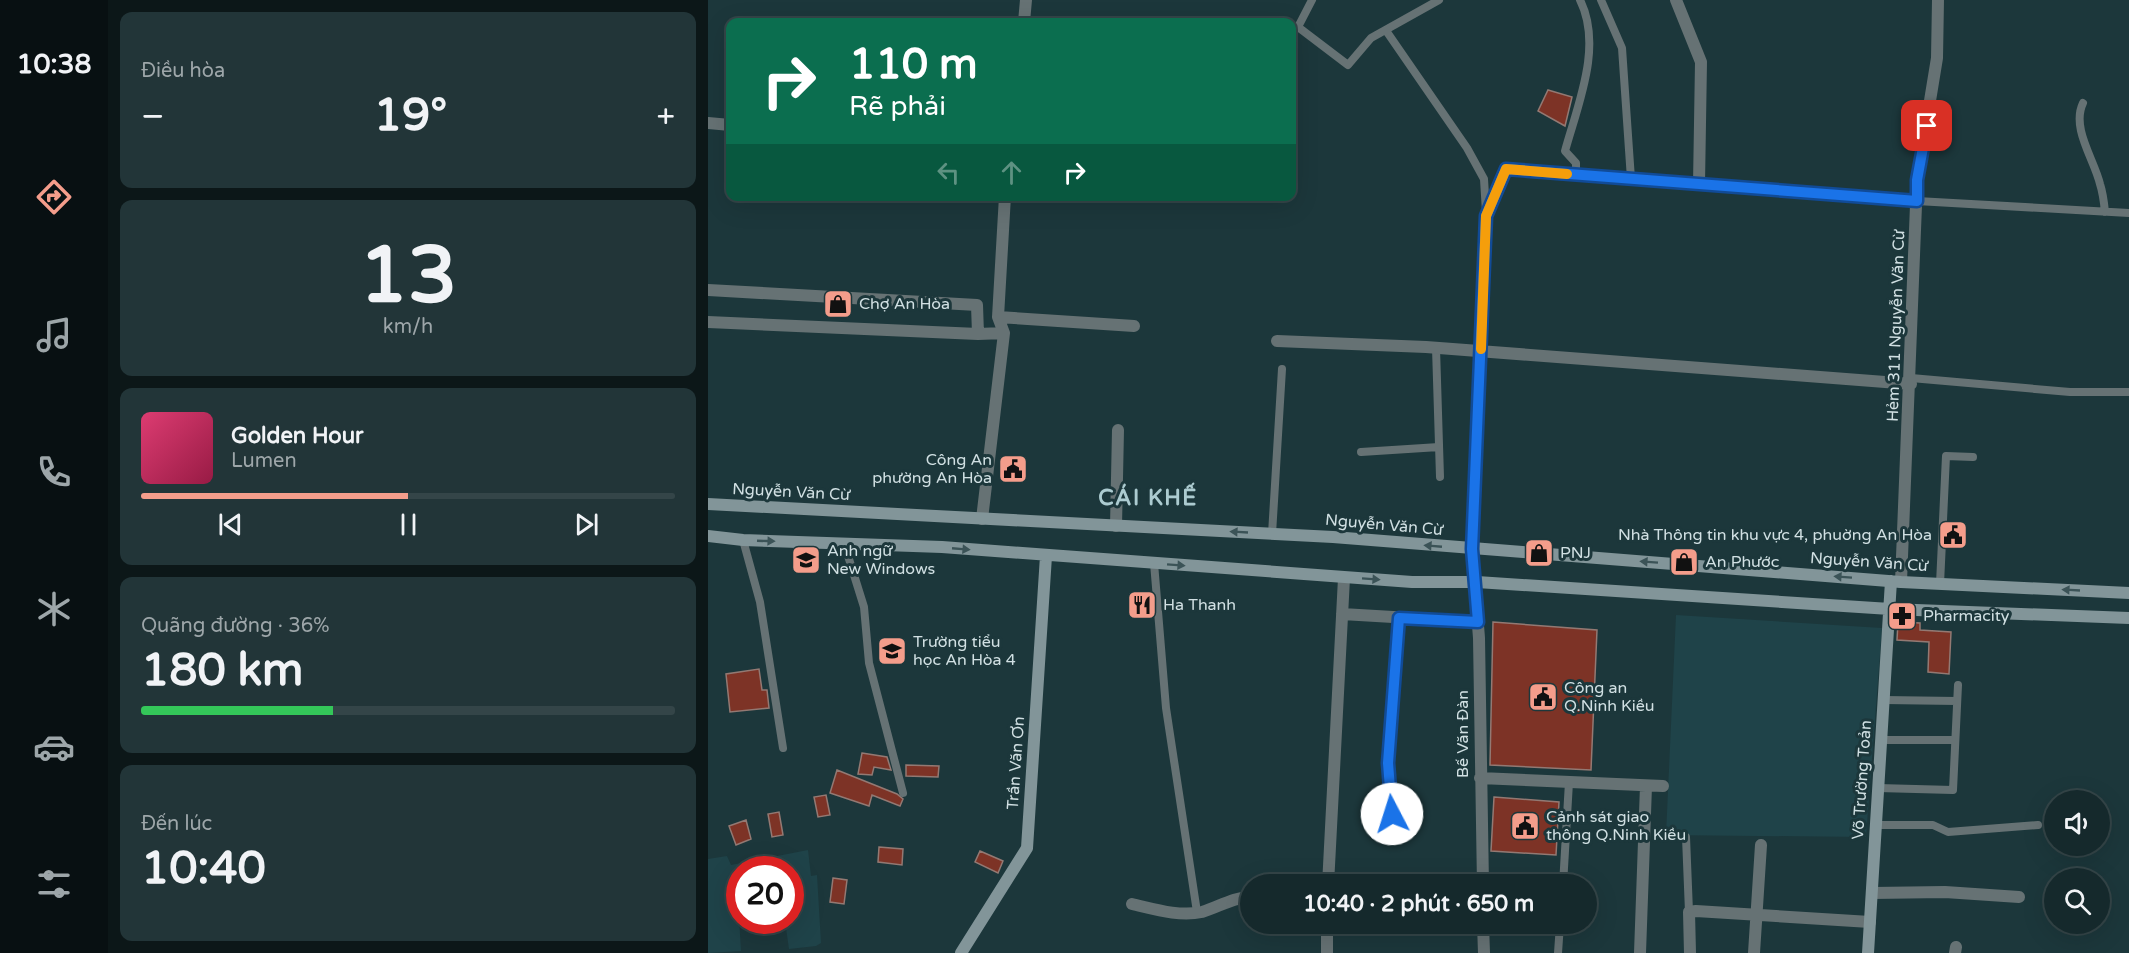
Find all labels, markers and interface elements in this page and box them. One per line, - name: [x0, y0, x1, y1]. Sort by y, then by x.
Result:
- text: 110 m: [849, 39, 978, 90]
- icon: right: [750, 42, 828, 120]
- text: 10:38: [17, 48, 91, 81]
- text: Điều hòa: [141, 59, 225, 83]
- text: 19°: [374, 89, 447, 143]
- text: Rẽ phải: [849, 90, 946, 123]
- text: −: [141, 97, 165, 136]
- text: +: [656, 97, 675, 136]
- pin: [1901, 100, 1952, 151]
- icon: arrive: [1910, 109, 1943, 142]
- icon: left: [932, 156, 965, 189]
- icon: ahead: [995, 156, 1028, 189]
- icon: right: [1058, 156, 1091, 189]
- icon: directions: [33, 176, 75, 218]
- text: 13: [359, 229, 457, 323]
- street label: Hẻm 311 Nguyễn Văn Cừ: [1883, 229, 1909, 422]
- shop icon: Chợ An Hòa: [822, 288, 854, 320]
- place label: Chợ An Hòa: [859, 294, 950, 314]
- icon: music: [33, 314, 75, 356]
- text: km/h: [383, 315, 433, 339]
- text: Golden Hour: [231, 423, 363, 449]
- text: Lumen: [231, 449, 297, 473]
- place label: Công An phường An Hòa: [872, 450, 992, 488]
- icon: phone: [33, 451, 75, 493]
- public building icon: Công An phường An Hòa: [997, 453, 1029, 485]
- street label: Nguyễn Văn Cừ: [732, 479, 851, 505]
- district label: CÁI KHẾ: [1098, 482, 1198, 511]
- icon: previous: [214, 508, 247, 541]
- icon: pause: [392, 508, 425, 541]
- icon: next: [570, 508, 603, 541]
- street label: Nguyễn Văn Cừ: [1324, 510, 1445, 540]
- public building icon: Nhà Thông tin khu vực 4, phuờng An Hòa: [1937, 519, 1969, 551]
- place label: Nhà Thông tin khu vực 4, phuờng An Hòa: [1618, 525, 1932, 545]
- one-way arrow: [1229, 528, 1248, 537]
- one-way arrow: [757, 536, 776, 545]
- shop icon: PNJ: [1523, 537, 1555, 569]
- place label: Anh ngữ New Windows: [827, 541, 935, 579]
- one-way arrow: [1424, 541, 1443, 550]
- place label: PNJ: [1560, 543, 1591, 563]
- school or university icon: Anh ngữ New Windows: [790, 544, 822, 576]
- one-way arrow: [952, 544, 971, 554]
- shop icon: An Phước: [1668, 546, 1700, 578]
- street label: Nguyễn Văn Cừ: [1810, 548, 1930, 576]
- place label: An Phước: [1705, 552, 1779, 572]
- one-way arrow: [1639, 558, 1658, 567]
- one-way arrow: [1167, 560, 1186, 570]
- one-way arrow: [1833, 573, 1852, 582]
- one-way arrow: [1361, 575, 1380, 584]
- one-way arrow: [2061, 586, 2080, 595]
- icon: climate: [33, 588, 75, 630]
- restaurant icon: Ha Thanh: [1126, 589, 1158, 621]
- place label: Ha Thanh: [1163, 595, 1236, 615]
- pharmacy icon: Pharmacity: [1886, 600, 1918, 632]
- place label: Pharmacity: [1923, 606, 2010, 626]
- text: Quãng đường · 36%: [141, 614, 330, 638]
- place label: Trường tiểu học An Hòa 4: [913, 632, 1016, 670]
- school or university icon: Trường tiểu học An Hòa 4: [876, 635, 908, 667]
- text: 180 km: [141, 644, 303, 698]
- place label: Công an Q.Ninh Kiều: [1564, 678, 1655, 716]
- public building icon: Công an Q.Ninh Kiều: [1527, 681, 1559, 713]
- street label: Bế Văn Đàn: [1453, 690, 1473, 778]
- street label: Trần Văn Ơn: [1003, 716, 1029, 810]
- street label: Võ Trường Toản: [1848, 720, 1876, 840]
- icon: car: [33, 726, 75, 768]
- position arrow: [1360, 782, 1424, 846]
- map controls: [2044, 790, 2110, 934]
- button: sound: [2044, 790, 2110, 856]
- place label: Cảnh sát giao thông Q.Ninh Kiều: [1546, 807, 1686, 845]
- public building icon: Cảnh sát giao thông Q.Ninh Kiều: [1509, 810, 1541, 842]
- text: Đến lúc: [141, 812, 212, 836]
- text: 10:40: [141, 842, 266, 896]
- speed limit sign: 20: [726, 856, 804, 934]
- icon: filters: [33, 863, 75, 905]
- button: search: [2044, 868, 2110, 934]
- text: 10:40 · 2 phút · 650 m: [1303, 891, 1534, 917]

